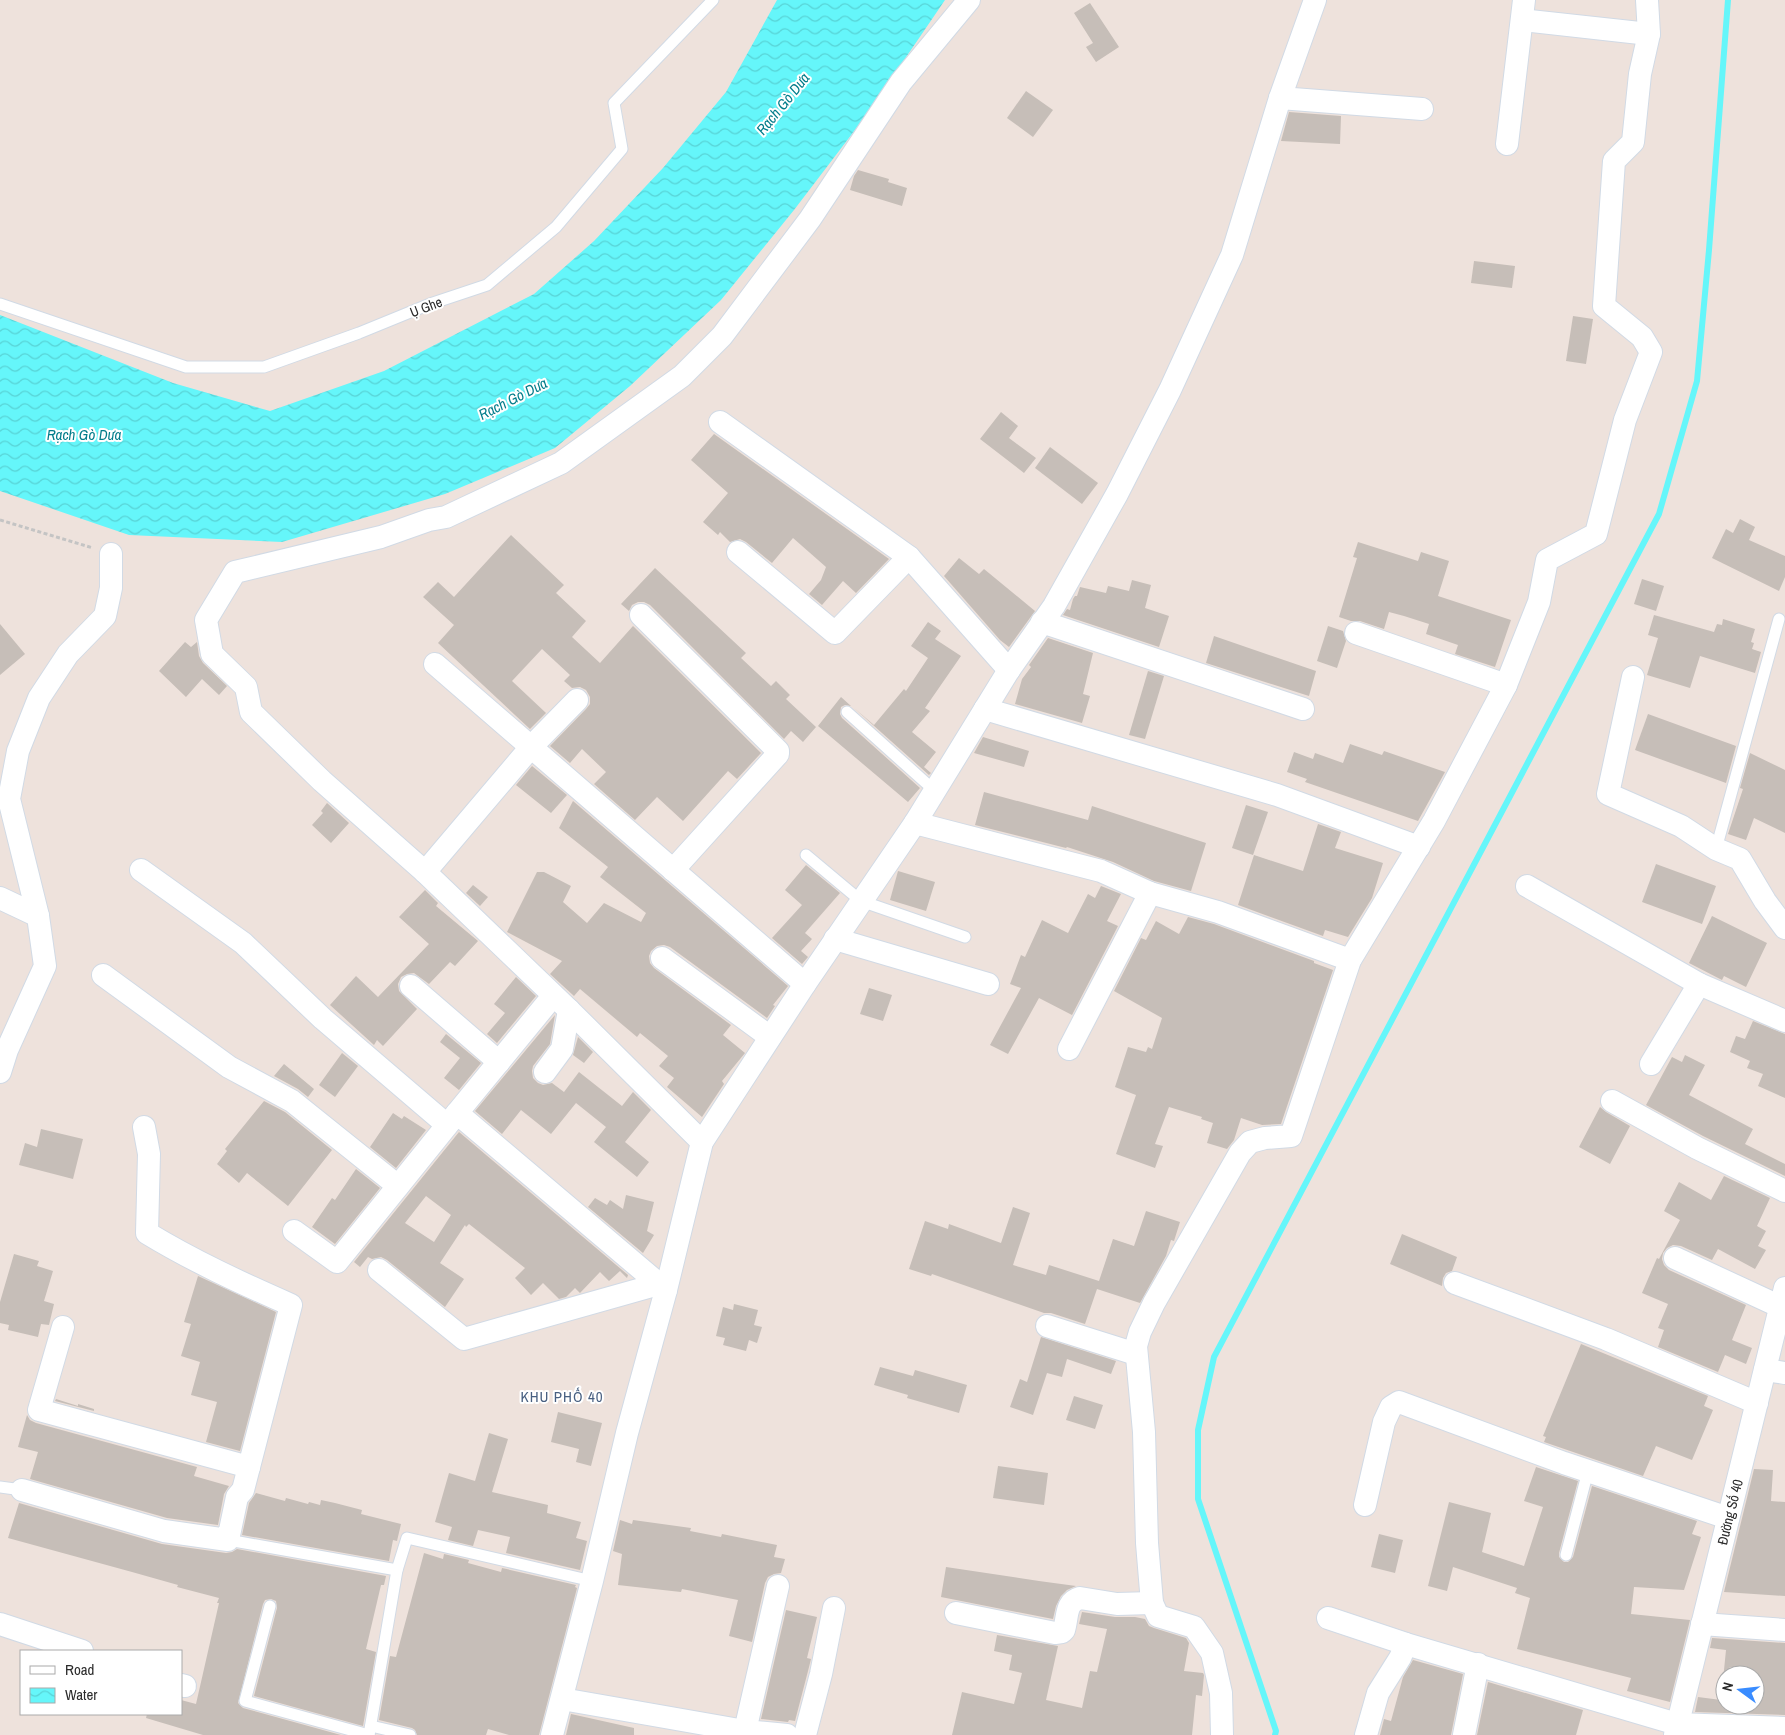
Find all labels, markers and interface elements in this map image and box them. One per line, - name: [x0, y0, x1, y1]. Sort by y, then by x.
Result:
- water label: Rạch Gò Dưa: [751, 68, 814, 139]
- street label: Ụ Ghe: [407, 293, 445, 321]
- water label: Rạch Gò Dưa: [475, 372, 551, 425]
- water label: Rạch Gò Dưa: [47, 424, 121, 445]
- district label: KHU PHỐ 40: [520, 1386, 604, 1407]
- street label: Đường Số 40: [1713, 1477, 1747, 1547]
- legend: [20, 1650, 182, 1715]
- text: Road: [65, 1659, 94, 1680]
- north arrow: [1715, 1665, 1765, 1715]
- text: N: [1718, 1680, 1737, 1693]
- text: Water: [65, 1684, 97, 1705]

